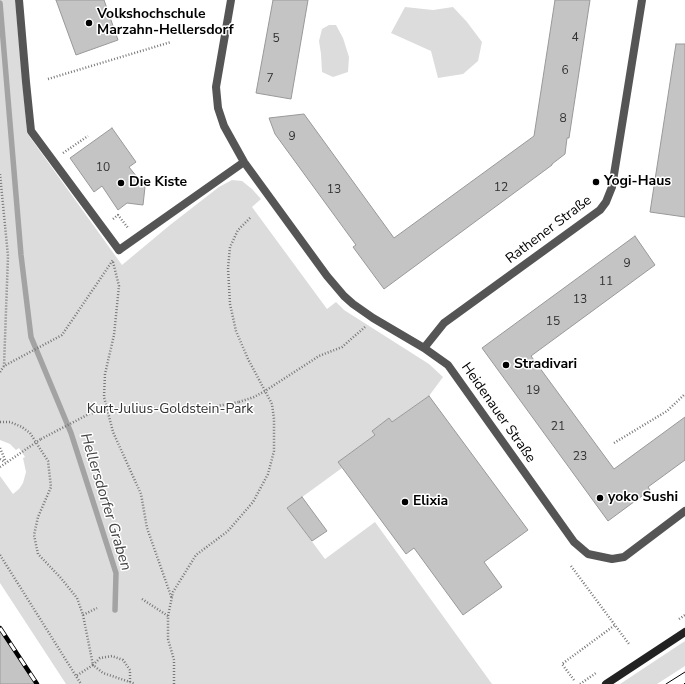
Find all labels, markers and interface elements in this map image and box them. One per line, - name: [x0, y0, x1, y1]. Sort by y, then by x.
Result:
- place label: Volkshochschule Marzahn-Hellersdorf: [97, 7, 234, 40]
- marker: Volkshochschule Marzahn-Hellersdorf: [84, 18, 94, 28]
- house number: 4: [571, 31, 579, 45]
- house number: 5: [272, 32, 280, 46]
- house number: 6: [561, 64, 569, 78]
- house number: 7: [266, 72, 274, 86]
- house number: 8: [559, 112, 567, 126]
- house number: 9: [288, 130, 296, 144]
- house number: 10: [96, 161, 110, 175]
- place label: Yogi-Haus: [604, 174, 671, 190]
- place label: Die Kiste: [129, 175, 187, 191]
- marker: Yogi-Haus: [591, 177, 601, 187]
- marker: Die Kiste: [116, 178, 126, 188]
- house number: 12: [494, 181, 508, 195]
- house number: 13: [327, 183, 341, 197]
- street label: Rathener Straße: [503, 192, 595, 268]
- house number: 9: [623, 257, 631, 271]
- house number: 11: [599, 275, 613, 289]
- house number: 13: [573, 293, 587, 307]
- house number: 15: [546, 315, 560, 329]
- place label: Stradivari: [514, 357, 577, 373]
- street label: Heidenauer Straße: [457, 360, 539, 466]
- marker: Stradivari: [501, 360, 511, 370]
- house number: 19: [526, 384, 540, 398]
- park label: Kurt-Julius-Goldstein-Park: [87, 402, 253, 418]
- house number: 21: [551, 420, 565, 434]
- water label: Hellersdorfer Graben: [76, 431, 134, 573]
- house number: 23: [573, 450, 587, 464]
- place label: yoko Sushi: [608, 490, 678, 506]
- marker: yoko Sushi: [595, 493, 605, 503]
- place label: Elixia: [413, 494, 448, 510]
- marker: Elixia: [400, 497, 410, 507]

